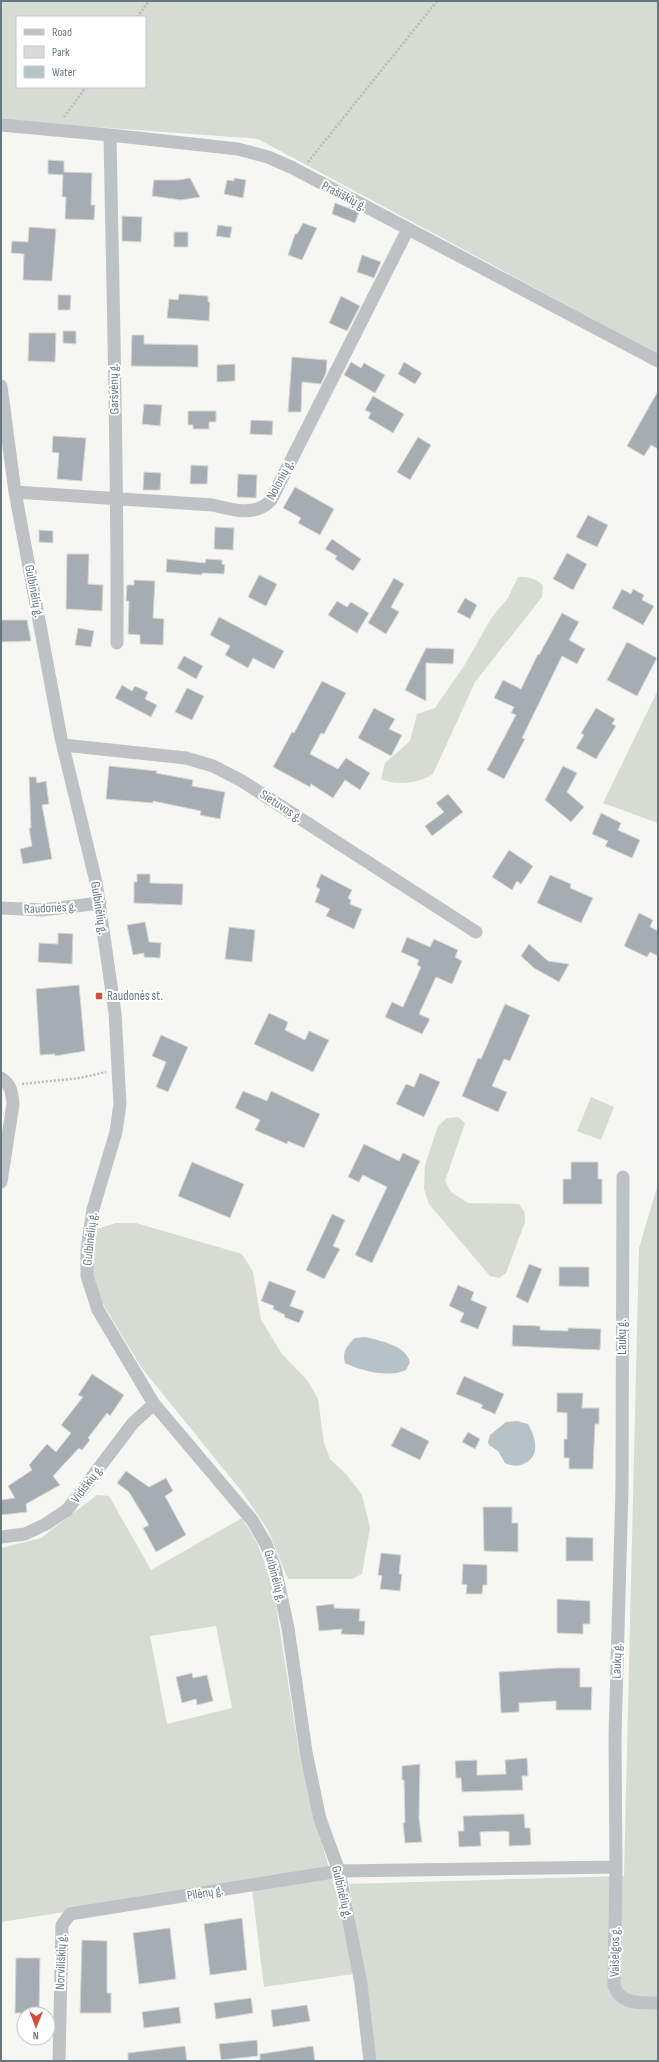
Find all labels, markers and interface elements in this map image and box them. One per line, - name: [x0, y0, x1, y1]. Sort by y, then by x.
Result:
- legend: [16, 16, 146, 88]
- text: Road: [52, 25, 72, 40]
- text: Park: [52, 45, 70, 60]
- text: Water: [52, 65, 76, 80]
- street label: Prašiškių g.: [319, 178, 369, 214]
- street label: Garšvėnų g.: [106, 364, 122, 414]
- street label: Nolonių g.: [263, 457, 297, 503]
- street label: Gulbinėlių g.: [21, 563, 47, 619]
- street label: Sietuvos g.: [257, 786, 305, 826]
- street label: Gulbinėlių g.: [87, 880, 111, 936]
- street label: Raudonės g.: [23, 899, 77, 917]
- place label: Raudonės st.: [107, 988, 163, 1004]
- marker: Raudonės st.: [94, 991, 104, 1001]
- street label: Gulbinėlių g.: [79, 1212, 101, 1266]
- street label: Laukų g.: [614, 1319, 630, 1355]
- street label: Vidiškių g.: [68, 1462, 106, 1506]
- street label: Gulbinėlių g.: [260, 1548, 290, 1604]
- street label: Laukų g.: [608, 1643, 626, 1679]
- street label: Gulbinėlių g.: [328, 1864, 356, 1920]
- street label: Pilėnų g.: [186, 1882, 224, 1904]
- street label: Vaišelgos g.: [607, 1927, 623, 1977]
- street label: Norviliškių g.: [52, 1934, 70, 1990]
- north arrow: [16, 2006, 56, 2046]
- text: N: [33, 2029, 39, 2042]

